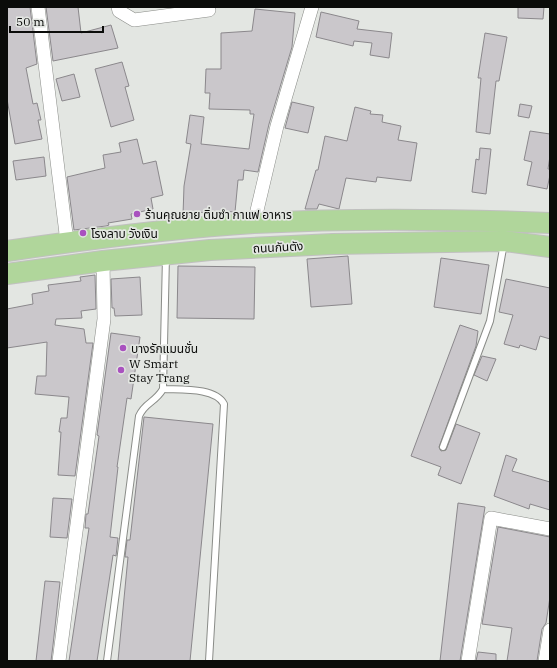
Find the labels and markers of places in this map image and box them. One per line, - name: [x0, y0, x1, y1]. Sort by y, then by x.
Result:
- place label: ร้านคุณยาย ติ่มซำ กาแฟ อาหาร: [145, 206, 292, 222]
- marker: ร้านคุณยาย ติ่มซำ กาแฟ อาหาร: [132, 209, 142, 219]
- place label: โรงลาบ วังเงิน: [91, 226, 158, 241]
- marker: โรงลาบ วังเงิน: [78, 228, 88, 238]
- place label: บางรักแมนชั่น: [131, 340, 198, 356]
- marker: บางรักแมนชั่น: [118, 343, 128, 353]
- place label: W Smart Stay Trang: [129, 356, 190, 385]
- marker: W Smart Stay Trang: [116, 365, 126, 375]

